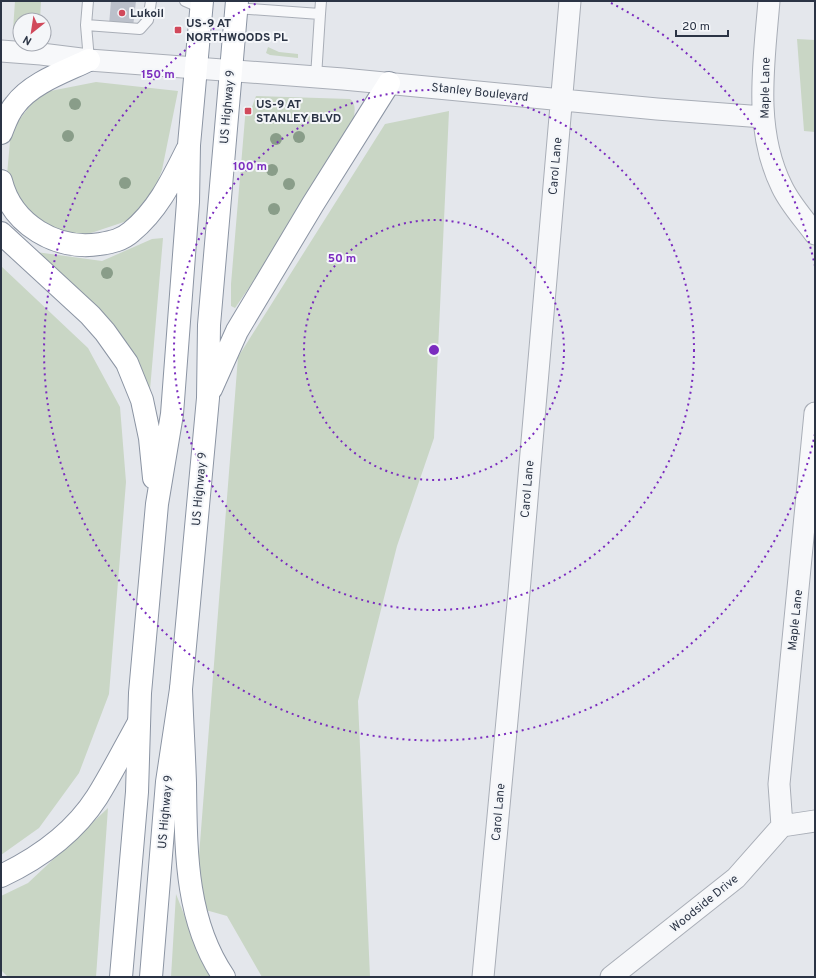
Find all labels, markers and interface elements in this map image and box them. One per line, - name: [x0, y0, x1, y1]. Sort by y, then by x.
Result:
- place label: Lukoil: [130, 6, 164, 22]
- marker: Lukoil: [117, 8, 127, 18]
- north arrow: [12, 12, 52, 52]
- scale bar: [676, 12, 728, 38]
- place label: US-9 AT NORTHWOODS PL: [186, 16, 288, 46]
- text: 20 m: [682, 19, 710, 35]
- marker: US-9 AT NORTHWOODS PL: [173, 25, 183, 35]
- text: N: [21, 32, 34, 48]
- street label: Maple Lane: [757, 57, 775, 119]
- text: 150 m: [141, 67, 175, 83]
- street label: US Highway 9: [217, 69, 239, 145]
- street label: Stanley Boulevard: [431, 80, 529, 106]
- place label: US-9 AT STANLEY BLVD: [256, 97, 341, 127]
- marker: US-9 AT STANLEY BLVD: [243, 106, 253, 116]
- street label: Carol Lane: [546, 137, 566, 196]
- text: 100 m: [233, 159, 267, 175]
- text: 50 m: [328, 251, 356, 267]
- centre of rings: [427, 343, 441, 357]
- street label: US Highway 9: [189, 451, 211, 527]
- street label: Carol Lane: [518, 460, 538, 519]
- street label: Maple Lane: [785, 589, 807, 652]
- street label: US Highway 9: [155, 774, 177, 850]
- street label: Carol Lane: [489, 783, 509, 842]
- street label: Woodside Drive: [667, 871, 742, 936]

